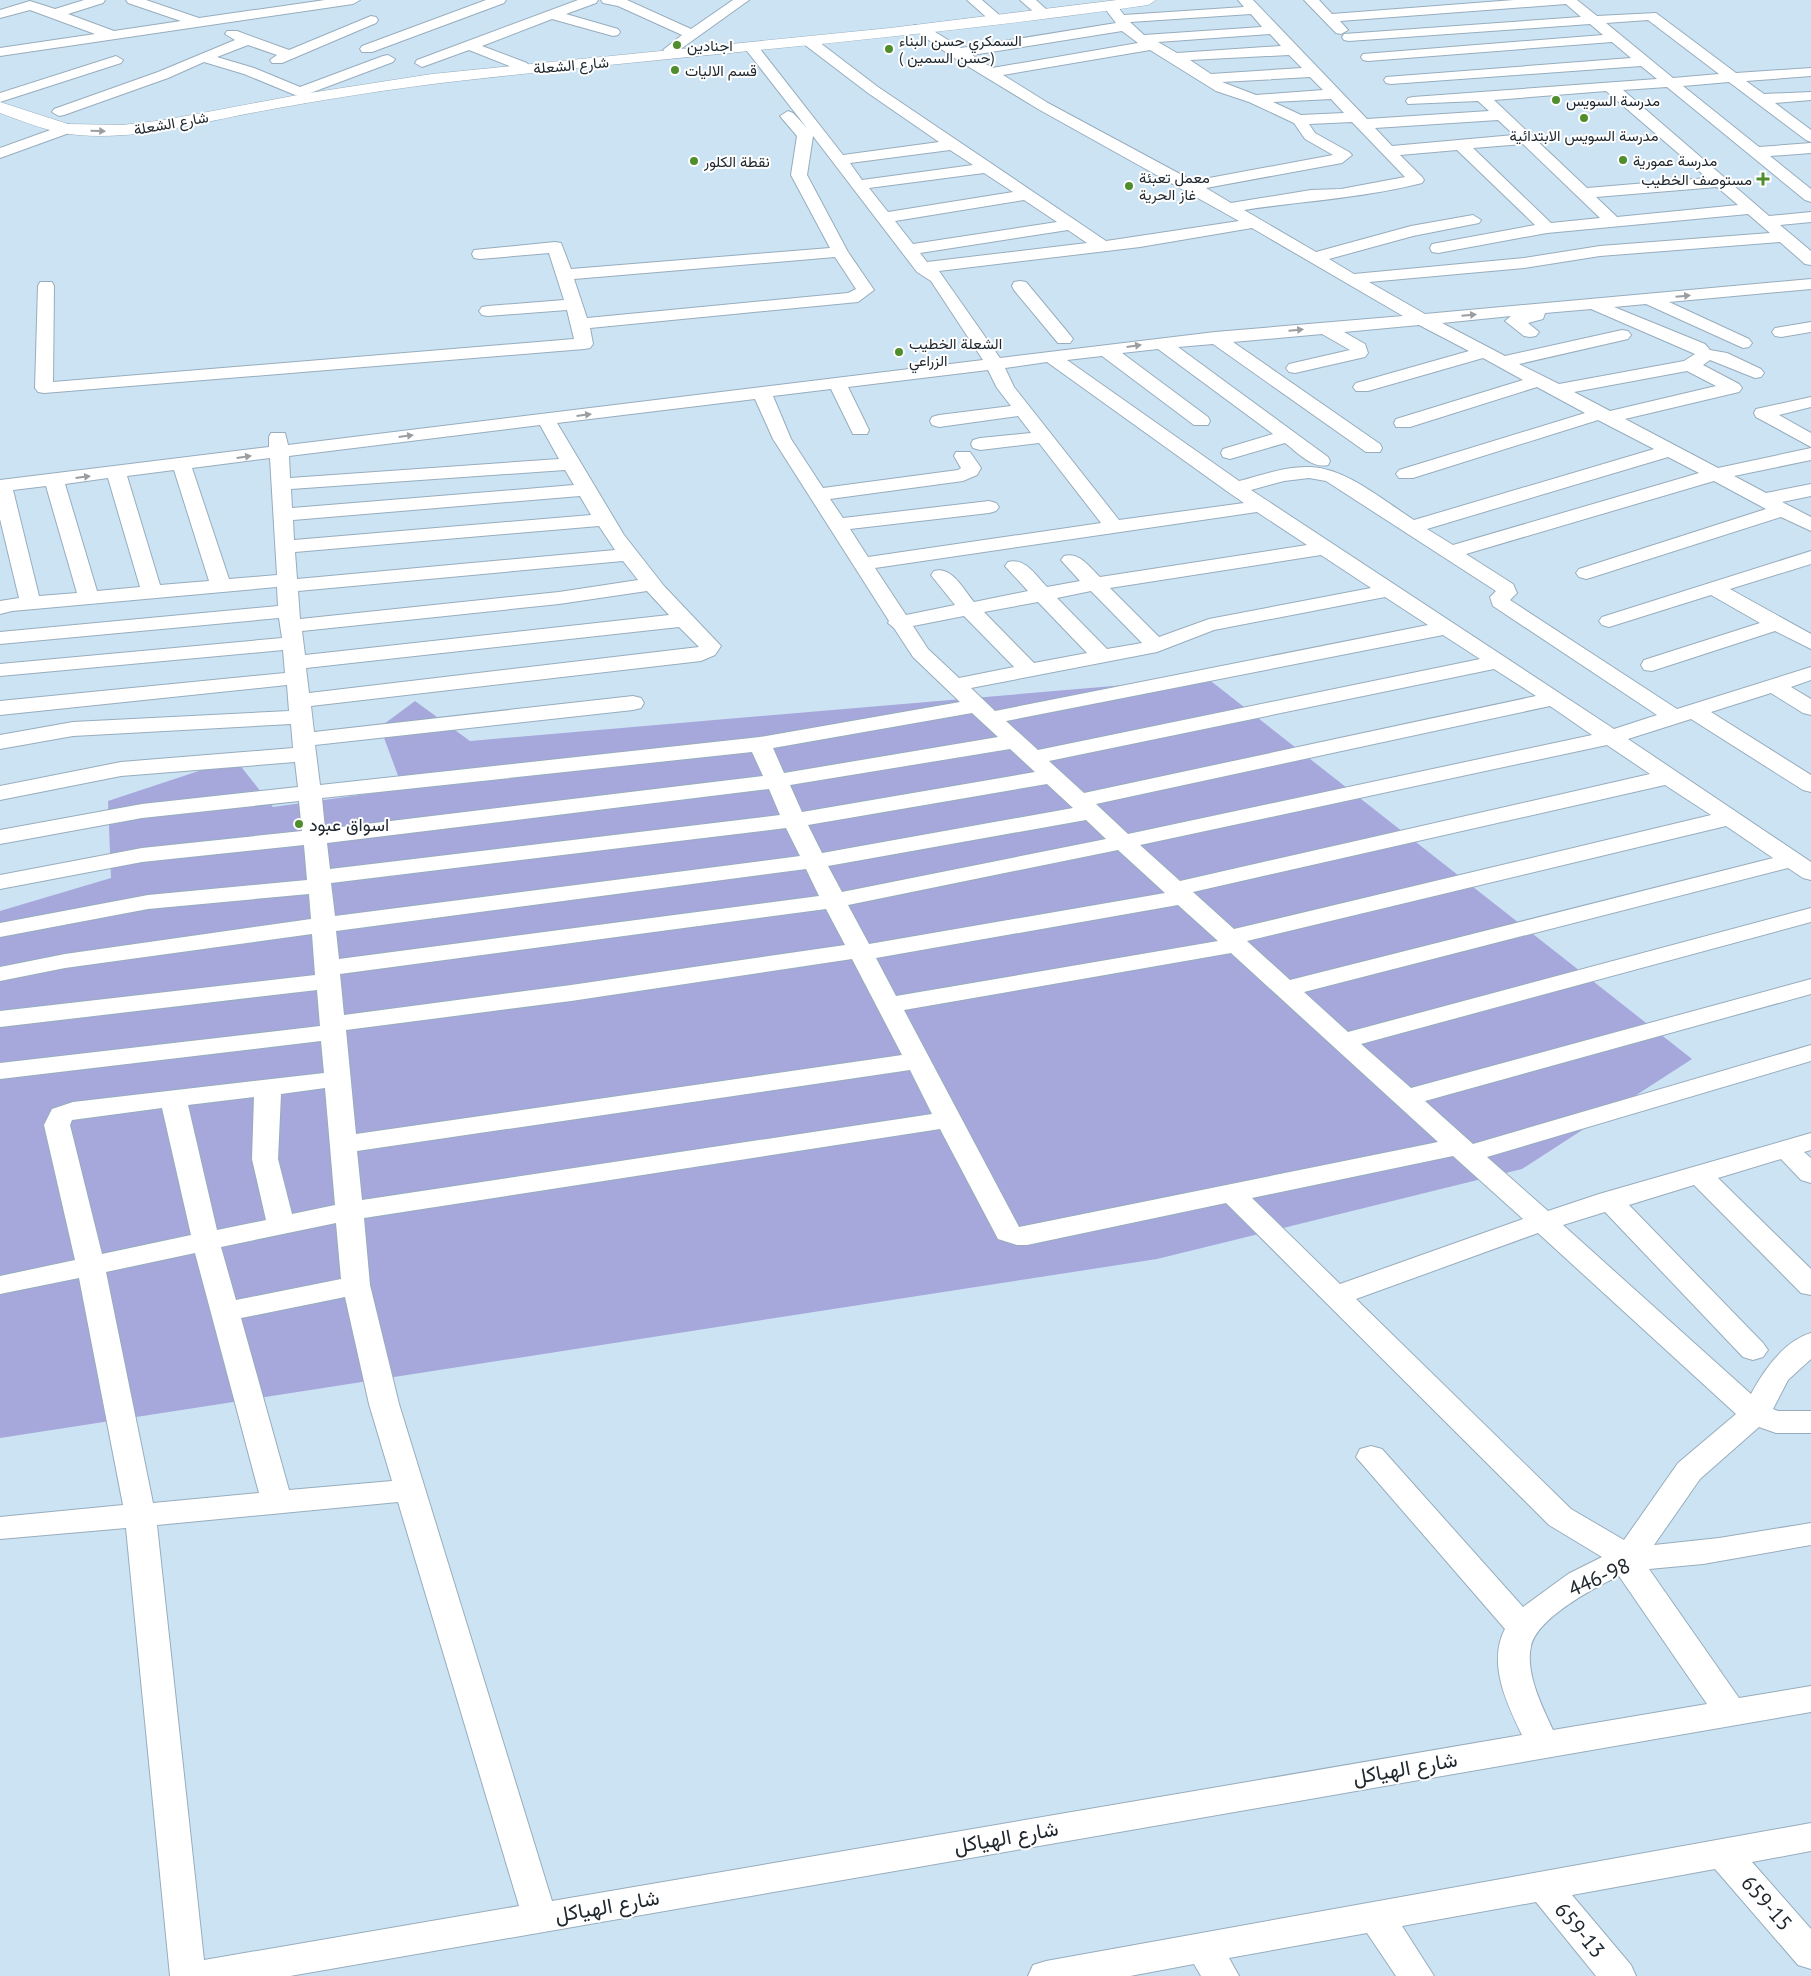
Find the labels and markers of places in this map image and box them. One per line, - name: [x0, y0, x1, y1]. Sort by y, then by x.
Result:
- place label: السمكري حسن البناء ( حسن السمين): [899, 31, 1022, 68]
- place label: اجنادين: [687, 36, 733, 56]
- marker: اجنادين: [671, 39, 683, 51]
- marker: السمكري حسن البناء ( حسن السمين): [883, 43, 895, 55]
- place label: قسم الاليات: [685, 61, 757, 81]
- marker: قسم الاليات: [669, 64, 681, 76]
- place label: مدرسة السويس: [1566, 91, 1660, 111]
- marker: مدرسة السويس: [1550, 94, 1562, 106]
- marker: مدرسة السويس الابتدائية: [1578, 112, 1590, 124]
- place label: مدرسة السويس الابتدائية: [1510, 126, 1659, 146]
- place label: مدرسة عمورية: [1633, 151, 1717, 170]
- place label: نقطة الكلور: [703, 152, 770, 171]
- marker: مدرسة عمورية: [1617, 154, 1629, 166]
- marker: نقطة الكلور: [688, 155, 700, 167]
- place label: معمل تعبئة غاز الحرية: [1139, 168, 1210, 204]
- place label: مستوصف الخطيب: [1641, 170, 1752, 189]
- marker: مستوصف الخطيب: [1756, 172, 1770, 186]
- marker: معمل تعبئة غاز الحرية: [1123, 180, 1135, 192]
- place label: الشعلة الخطيب الزراعي: [909, 334, 1002, 374]
- marker: الشعلة الخطيب الزراعي: [893, 346, 905, 358]
- place label: اسواق عبود: [309, 813, 389, 836]
- marker: اسواق عبود: [293, 818, 305, 830]

